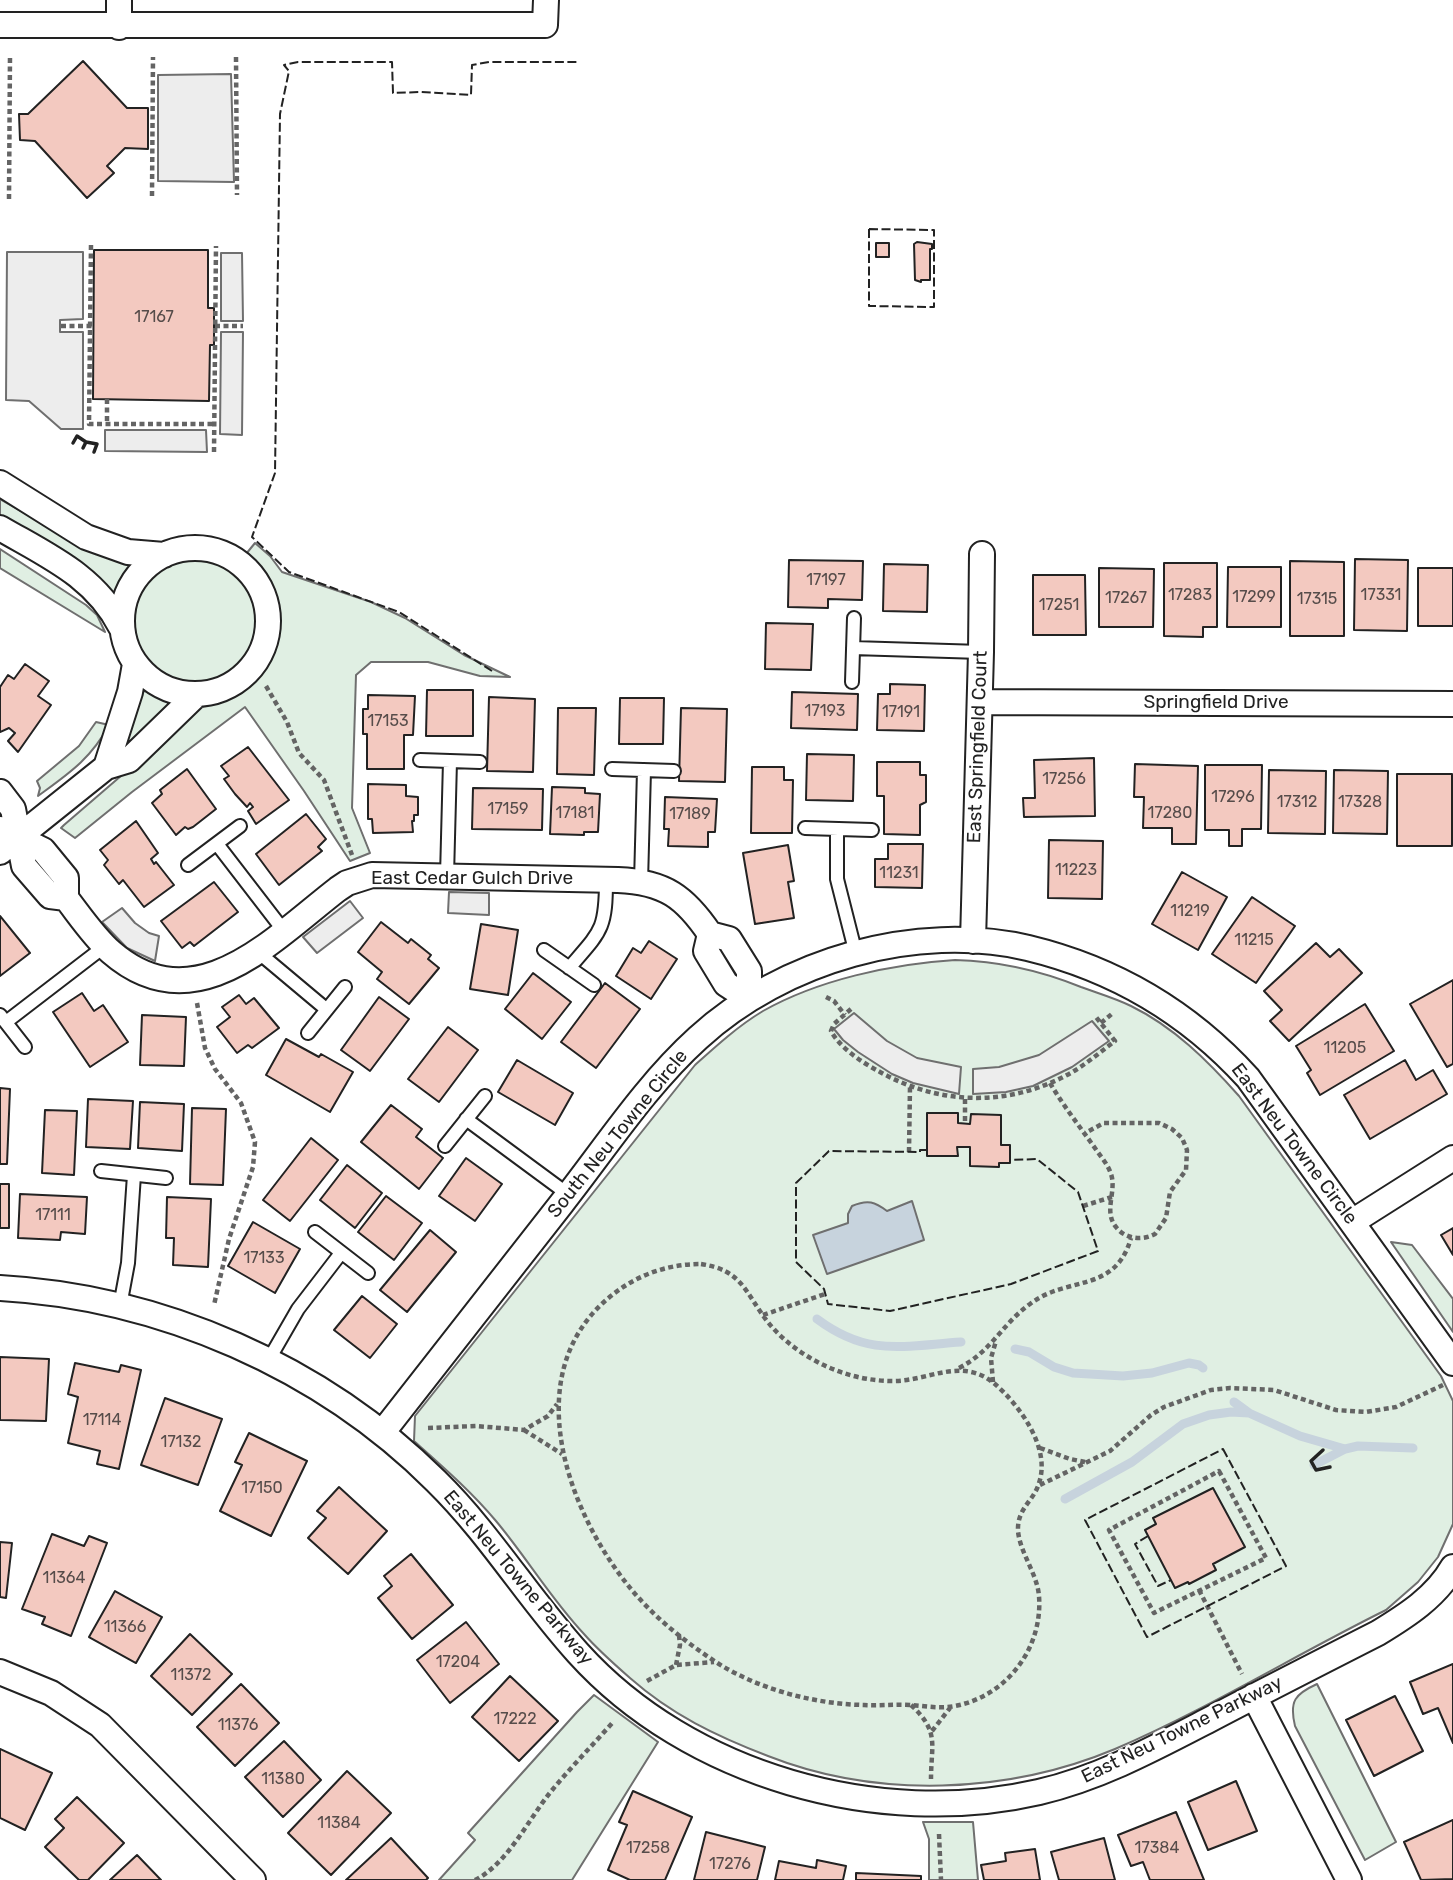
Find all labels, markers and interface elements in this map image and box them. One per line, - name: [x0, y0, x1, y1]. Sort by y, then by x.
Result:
- house number: 17167: [134, 307, 174, 327]
- house number: 17197: [806, 570, 846, 590]
- house number: 17283: [1168, 585, 1212, 605]
- house number: 17331: [1361, 585, 1401, 605]
- house number: 17299: [1232, 587, 1276, 607]
- house number: 17267: [1105, 588, 1147, 608]
- house number: 17315: [1297, 589, 1337, 609]
- house number: 17251: [1039, 595, 1079, 615]
- street label: East Springfield Court: [963, 650, 993, 844]
- street label: Springfield Drive: [1143, 692, 1289, 714]
- house number: 17193: [805, 701, 845, 721]
- house number: 17191: [882, 702, 920, 722]
- house number: 17153: [367, 711, 409, 731]
- house number: 17256: [1042, 769, 1086, 789]
- house number: 17296: [1211, 787, 1255, 807]
- house number: 17312: [1277, 792, 1317, 812]
- house number: 17328: [1338, 792, 1382, 812]
- house number: 17159: [488, 799, 528, 819]
- house number: 17181: [556, 803, 594, 823]
- house number: 17280: [1148, 803, 1192, 823]
- house number: 17189: [669, 804, 711, 824]
- house number: 11223: [1055, 860, 1097, 880]
- house number: 11231: [879, 863, 919, 883]
- street label: East Cedar Gulch Drive: [371, 868, 573, 890]
- house number: 11219: [1170, 901, 1210, 921]
- house number: 11215: [1234, 930, 1274, 950]
- house number: 11205: [1324, 1038, 1366, 1058]
- street label: South Neu Towne Circle: [543, 1045, 693, 1223]
- street label: East Neu Towne Circle: [1226, 1059, 1362, 1229]
- house number: 17111: [35, 1205, 71, 1225]
- house number: 17133: [243, 1248, 285, 1268]
- house number: 17114: [83, 1410, 121, 1430]
- house number: 17132: [161, 1432, 201, 1452]
- house number: 17150: [241, 1478, 283, 1498]
- street label: East Neu Towne Parkway: [438, 1486, 598, 1670]
- house number: 11364: [43, 1568, 85, 1588]
- house number: 11366: [104, 1617, 146, 1637]
- house number: 17204: [436, 1652, 480, 1672]
- house number: 11372: [171, 1665, 211, 1685]
- street label: East Neu Towne Parkway: [1078, 1671, 1286, 1789]
- house number: 17222: [493, 1709, 537, 1729]
- house number: 11376: [218, 1715, 258, 1735]
- house number: 11380: [261, 1769, 305, 1789]
- house number: 11384: [317, 1813, 361, 1833]
- house number: 17258: [626, 1838, 670, 1858]
- house number: 17384: [1135, 1838, 1179, 1858]
- house number: 17276: [709, 1854, 751, 1874]

